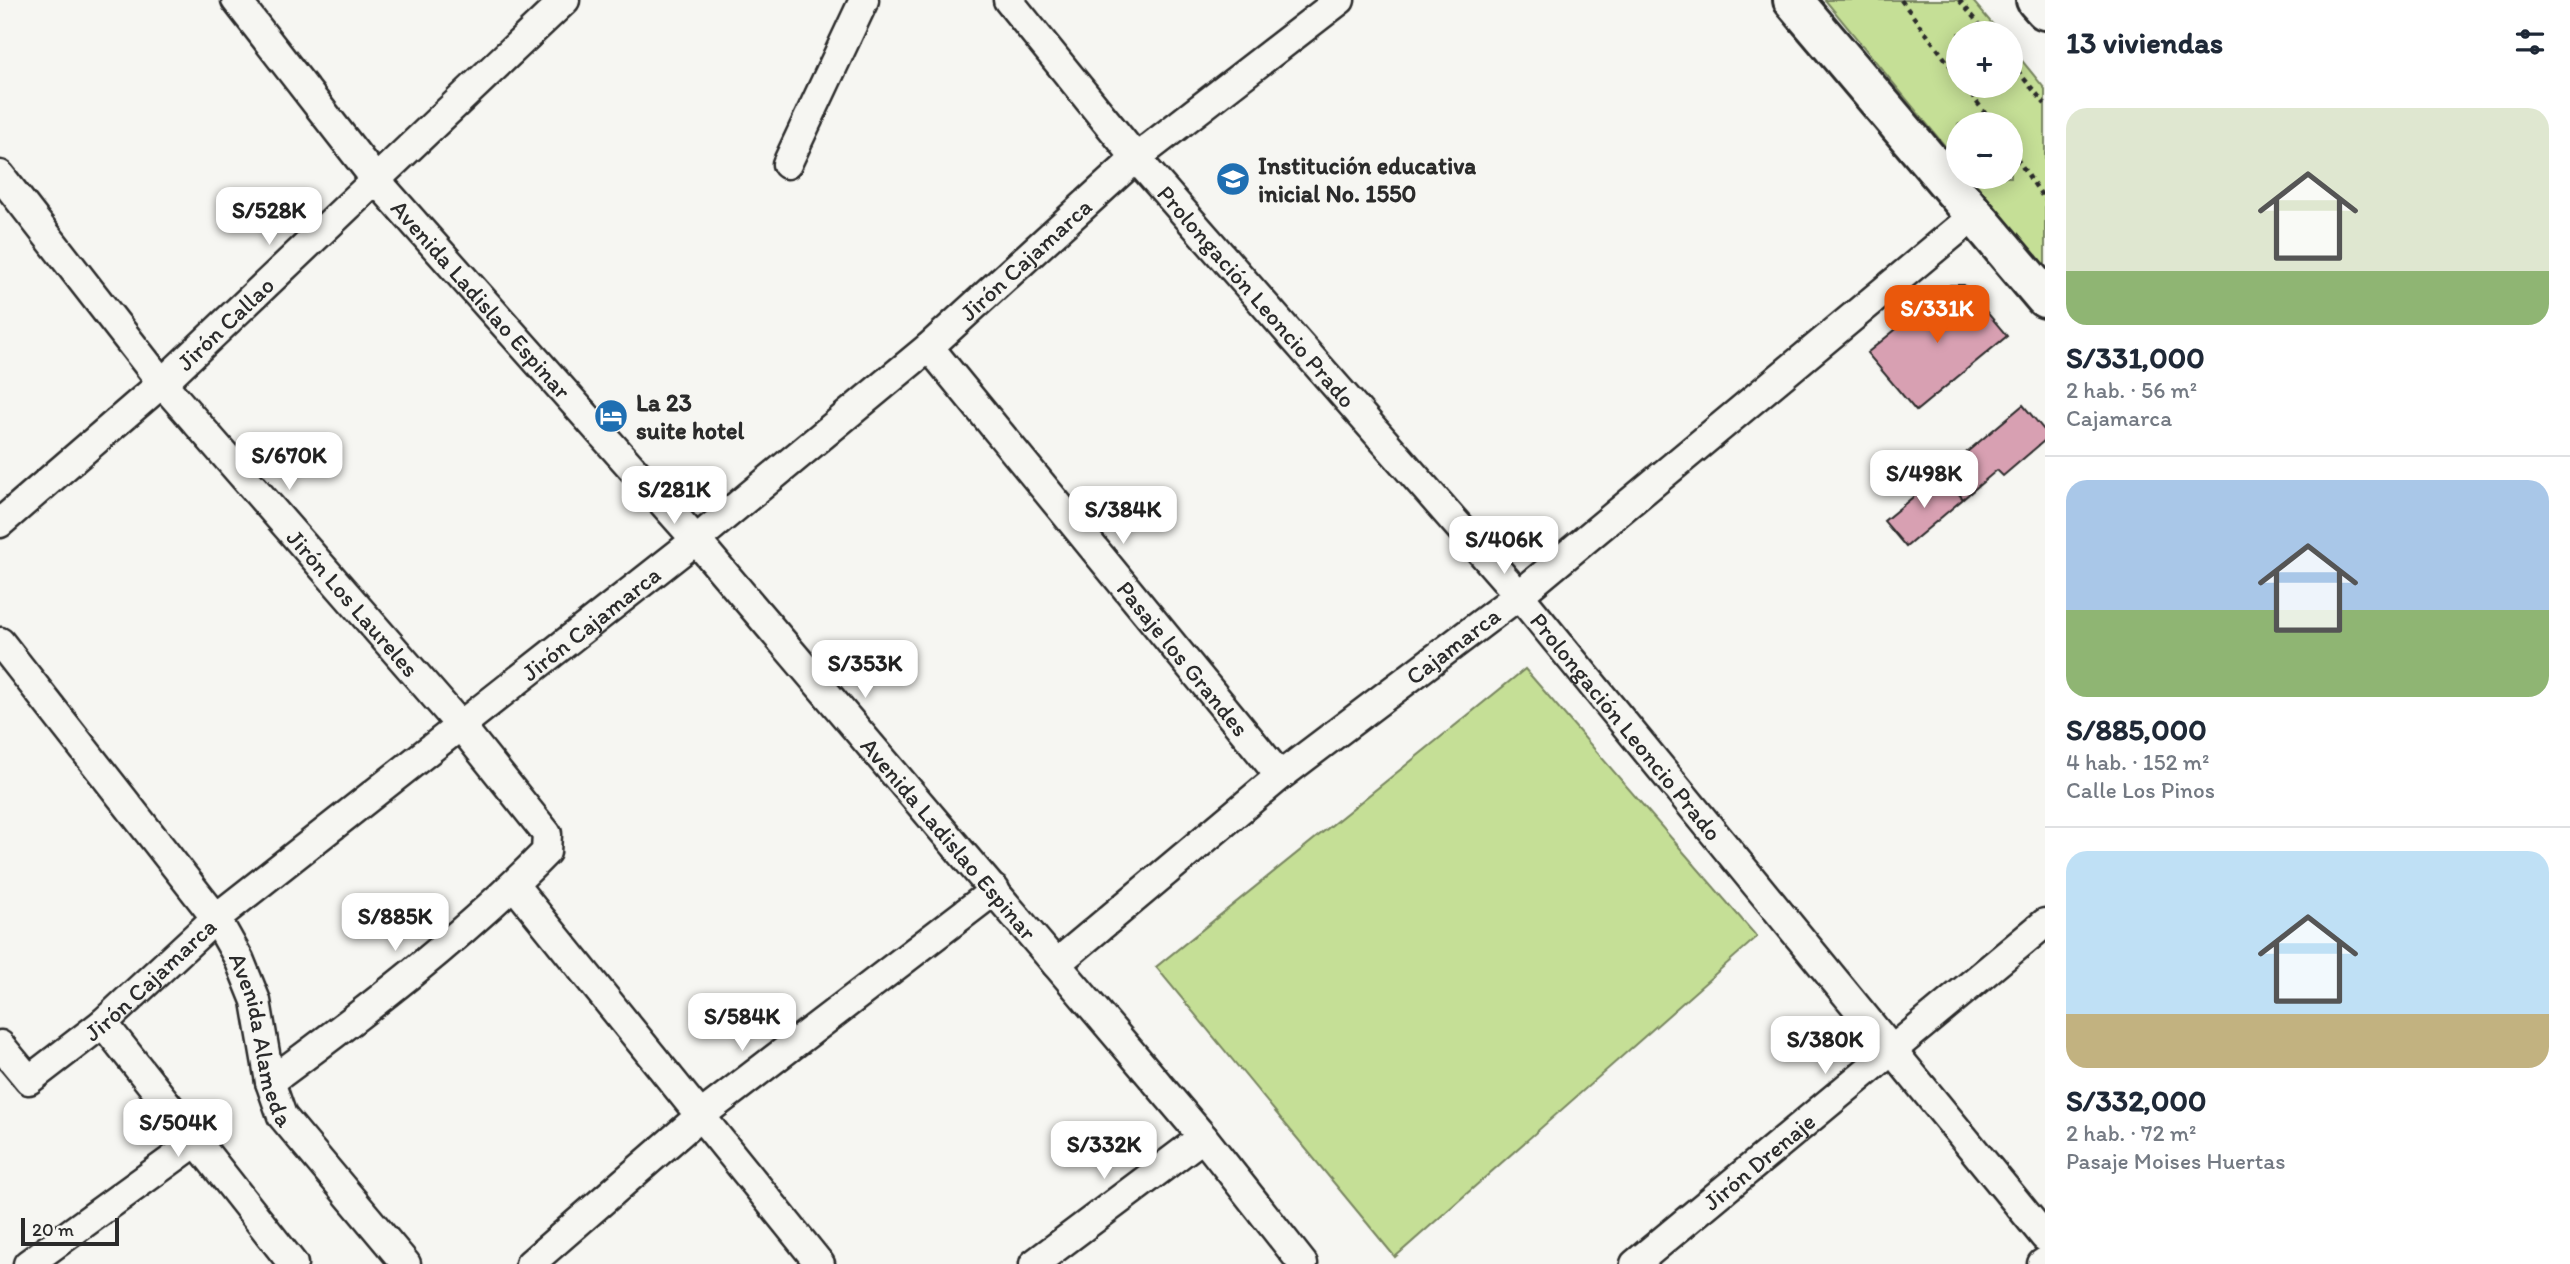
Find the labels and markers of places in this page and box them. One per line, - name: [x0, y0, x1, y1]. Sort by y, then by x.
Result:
- place label: Institución educativa inicial No. 1550: [1258, 151, 1476, 208]
- school or university icon: Institución educativa inicial No. 1550: [1214, 160, 1252, 198]
- pin: S/528K: [212, 188, 326, 247]
- pin: S/331K: [1880, 286, 1994, 345]
- place label: La 23 suite hotel: [636, 388, 744, 445]
- hotel icon: La 23 suite hotel: [592, 397, 630, 435]
- pin: S/670K: [232, 433, 346, 492]
- pin: S/498K: [1867, 450, 1981, 510]
- pin: S/281K: [617, 466, 731, 526]
- pin: S/384K: [1066, 486, 1180, 546]
- pin: S/406K: [1447, 516, 1561, 576]
- pin: S/353K: [808, 640, 922, 700]
- pin: S/885K: [338, 894, 452, 953]
- pin: S/584K: [685, 993, 799, 1053]
- pin: S/380K: [1768, 1016, 1882, 1076]
- pin: S/504K: [121, 1100, 235, 1159]
- pin: S/332K: [1047, 1122, 1161, 1181]

